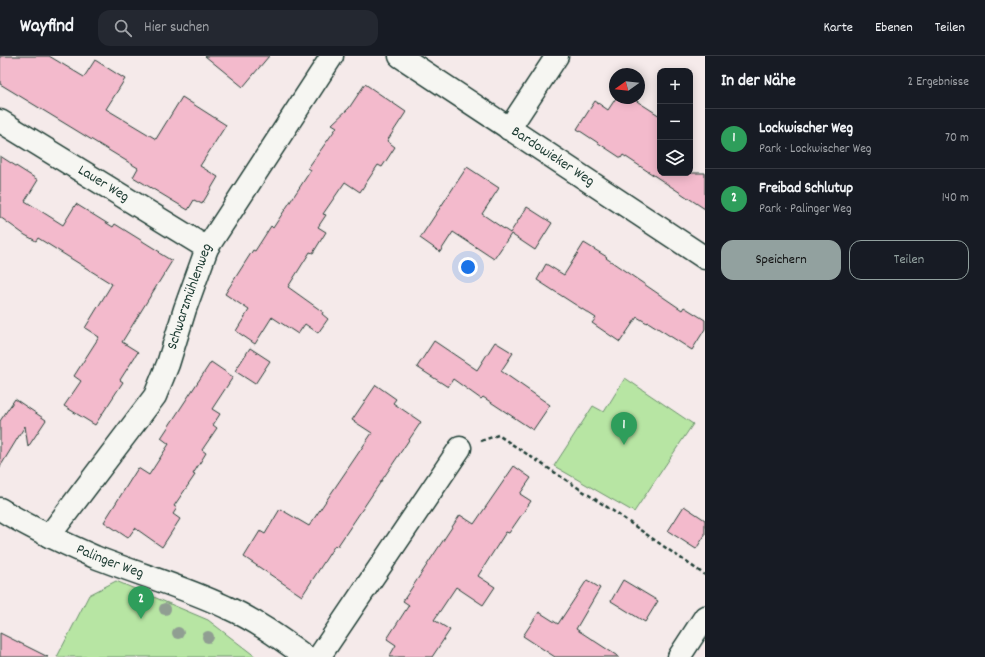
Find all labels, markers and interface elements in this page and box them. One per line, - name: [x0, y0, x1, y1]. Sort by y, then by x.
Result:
- search box: [98, 10, 378, 46]
- text: Wayfind: [20, 14, 74, 41]
- icon: search: [112, 17, 134, 39]
- text: Hier suchen: [144, 17, 209, 39]
- text: Karte: [823, 18, 853, 38]
- text: Ebenen: [875, 18, 913, 38]
- text: Teilen: [935, 18, 965, 38]
- north arrow: [609, 68, 645, 104]
- map controls: [657, 68, 693, 176]
- button: +: [657, 68, 693, 104]
- text: In der Nähe: [721, 70, 796, 94]
- text: 2 Ergebnisse: [908, 73, 969, 92]
- button: −: [657, 104, 693, 140]
- text: Lockwischer Weg: [759, 118, 853, 140]
- street label: Bardowieker Weg: [506, 121, 599, 193]
- text: 1: [733, 129, 735, 148]
- text: 70 m: [945, 129, 969, 148]
- button: layers: [657, 140, 693, 176]
- text: Park · Lockwischer Weg: [759, 140, 872, 159]
- street label: Lauer Weg: [73, 160, 133, 209]
- text: Freibad Schlutup: [759, 178, 853, 200]
- text: 2: [731, 189, 737, 208]
- text: 140 m: [942, 189, 969, 208]
- text: Park · Palinger Weg: [759, 200, 852, 219]
- street label: Schwarzmühlenweg: [162, 239, 218, 353]
- button: Speichern: [721, 240, 841, 280]
- button: Teilen: [849, 240, 969, 280]
- your location: [458, 257, 478, 277]
- pin: 1: [611, 412, 637, 445]
- street label: Palinger Weg: [72, 539, 147, 585]
- pin: 2: [128, 586, 154, 619]

